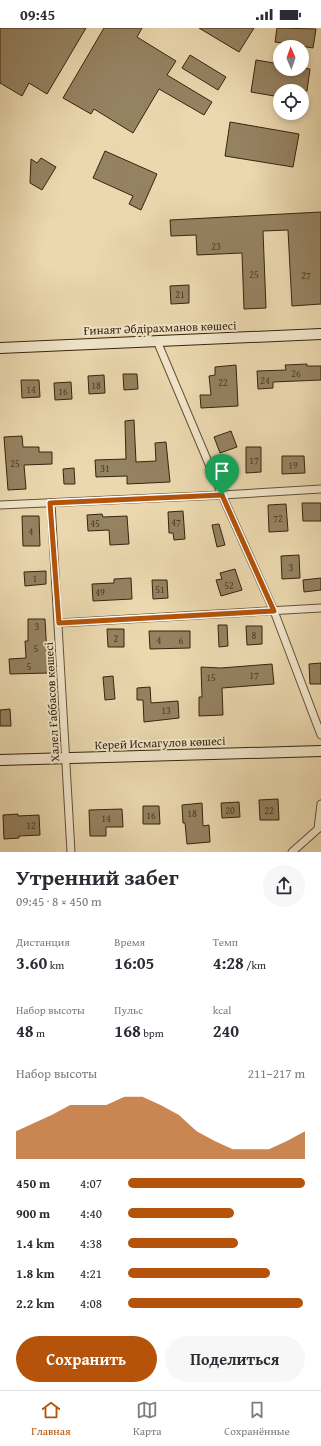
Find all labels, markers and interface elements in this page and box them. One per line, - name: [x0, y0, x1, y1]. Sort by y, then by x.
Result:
- text: 09:45: [20, 4, 55, 25]
- north arrow: [273, 40, 309, 76]
- map controls: [273, 40, 309, 120]
- button: locate: [273, 84, 309, 120]
- house number: 23: [211, 239, 221, 254]
- house number: 25: [249, 267, 259, 282]
- house number: 27: [301, 268, 311, 283]
- house number: 21: [175, 287, 185, 302]
- street label: Ғинаят Әбдірахманов көшесі: [83, 316, 237, 339]
- house number: 26: [291, 366, 301, 381]
- house number: 24: [260, 373, 270, 388]
- house number: 22: [218, 375, 228, 390]
- house number: 18: [91, 378, 101, 393]
- house number: 14: [26, 382, 36, 397]
- house number: 16: [58, 384, 68, 399]
- house number: 17: [249, 453, 259, 468]
- pin: [205, 454, 239, 495]
- house number: 25: [10, 456, 20, 471]
- house number: 19: [288, 458, 298, 473]
- icon: arrive: [211, 460, 233, 482]
- house number: 31: [100, 461, 110, 476]
- house number: 72: [273, 511, 283, 526]
- house number: 47: [171, 515, 181, 530]
- house number: 45: [90, 516, 100, 531]
- house number: 4: [29, 524, 34, 539]
- house number: 3: [289, 560, 294, 575]
- house number: 1: [33, 571, 38, 586]
- house number: 52: [224, 578, 234, 593]
- house number: 51: [155, 582, 165, 597]
- house number: 49: [95, 585, 105, 600]
- house number: 3: [35, 619, 40, 634]
- house number: 8: [252, 628, 257, 643]
- house number: 2: [114, 631, 119, 646]
- house number: 4: [157, 633, 162, 648]
- house number: 6: [179, 633, 184, 648]
- house number: 5: [34, 641, 39, 656]
- street label: Халел Ғаббасов көшесі: [40, 641, 63, 762]
- house number: 5: [27, 659, 32, 674]
- house number: 17: [249, 668, 259, 683]
- house number: 15: [206, 670, 216, 685]
- house number: 13: [161, 703, 171, 718]
- street label: Керей Исмагулов көшесі: [94, 732, 226, 753]
- house number: 20: [225, 803, 235, 818]
- house number: 22: [264, 803, 274, 818]
- house number: 18: [187, 806, 197, 821]
- house number: 16: [146, 808, 156, 823]
- house number: 14: [101, 811, 111, 826]
- house number: 12: [26, 818, 36, 833]
- text: Утренний забег: [16, 861, 179, 893]
- button: share: [263, 865, 305, 907]
- text: 09:45 · 8 × 450 m: [16, 892, 102, 911]
- text: Дистанция: [16, 934, 70, 950]
- text: Время: [114, 934, 145, 950]
- text: Темп: [213, 934, 238, 950]
- text: 3.60: [16, 950, 47, 975]
- text: 16:05: [114, 950, 154, 975]
- text: 4:28: [213, 950, 244, 975]
- text: km: [47, 957, 64, 973]
- text: /km: [244, 957, 266, 973]
- text: Набор высоты: [16, 1002, 85, 1018]
- text: Пульс: [114, 1002, 143, 1018]
- text: kcal: [213, 1002, 231, 1018]
- text: 48: [16, 1018, 34, 1043]
- text: 168: [114, 1018, 141, 1043]
- text: 240: [213, 1018, 239, 1043]
- text: m: [34, 1025, 45, 1041]
- text: bpm: [141, 1025, 164, 1041]
- text: Набор высоты: [16, 1064, 97, 1083]
- text: 211–217 m: [248, 1064, 305, 1083]
- text: 450 m: [16, 1174, 50, 1193]
- text: 4:07: [80, 1174, 102, 1193]
- text: 900 m: [16, 1204, 50, 1223]
- text: 4:40: [80, 1204, 102, 1223]
- text: 1.4 km: [16, 1234, 55, 1253]
- text: 4:38: [80, 1234, 102, 1253]
- text: 1.8 km: [16, 1264, 55, 1283]
- text: 4:21: [80, 1264, 102, 1283]
- text: 2.2 km: [16, 1294, 55, 1313]
- text: 4:08: [80, 1294, 102, 1313]
- button: Сохранить: [16, 1336, 157, 1382]
- button: Поделиться: [165, 1336, 305, 1382]
- tab: Главная: [31, 1399, 70, 1439]
- tab: Карта: [133, 1399, 162, 1439]
- tab: Сохранённые: [224, 1399, 290, 1439]

